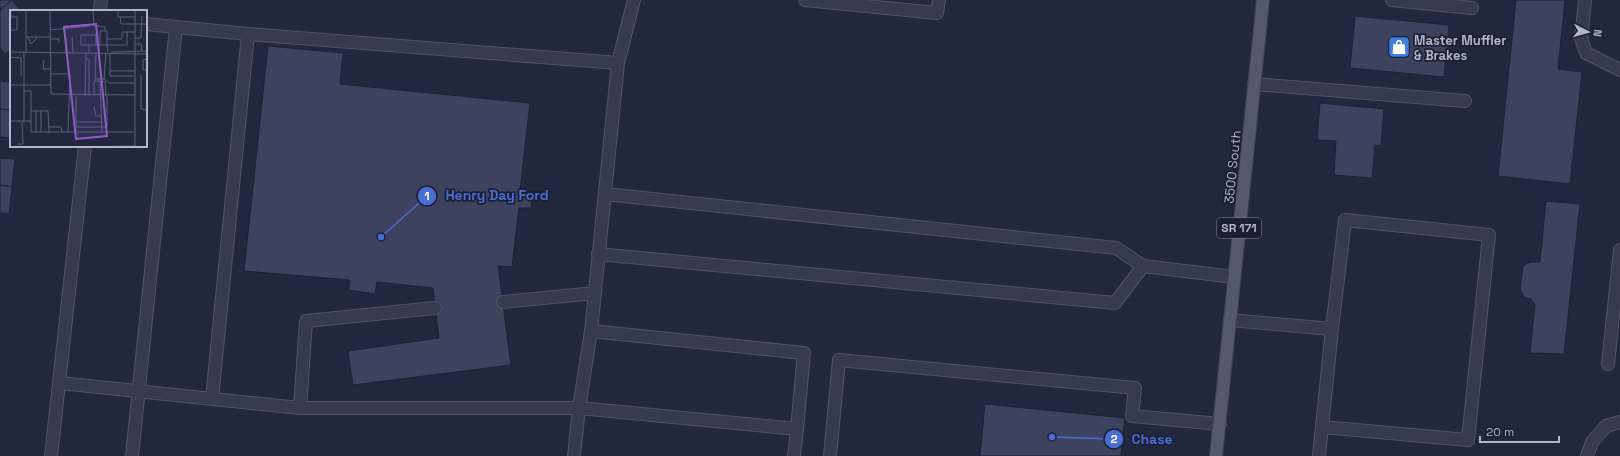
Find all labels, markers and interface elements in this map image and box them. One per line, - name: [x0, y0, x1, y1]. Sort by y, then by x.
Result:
- inset map: [10, 10, 147, 147]
- north arrow: [1568, 12, 1608, 52]
- text: N: [1591, 29, 1605, 37]
- place label: Master Muffler & Brakes: [1414, 32, 1506, 64]
- shop icon: Master Muffler & Brakes: [1386, 34, 1412, 60]
- street label: 3500 South: [1220, 130, 1245, 205]
- callout: Henry Day Ford: [417, 183, 556, 209]
- text: Henry Day Ford: [445, 186, 549, 204]
- text: 1: [424, 188, 430, 204]
- road number: SR 171: [1217, 218, 1261, 238]
- scale bar: [1480, 418, 1559, 444]
- text: 20 m: [1486, 424, 1514, 440]
- callout: Chase: [1104, 426, 1181, 452]
- text: Chase: [1131, 430, 1173, 448]
- text: 2: [1110, 431, 1118, 447]

